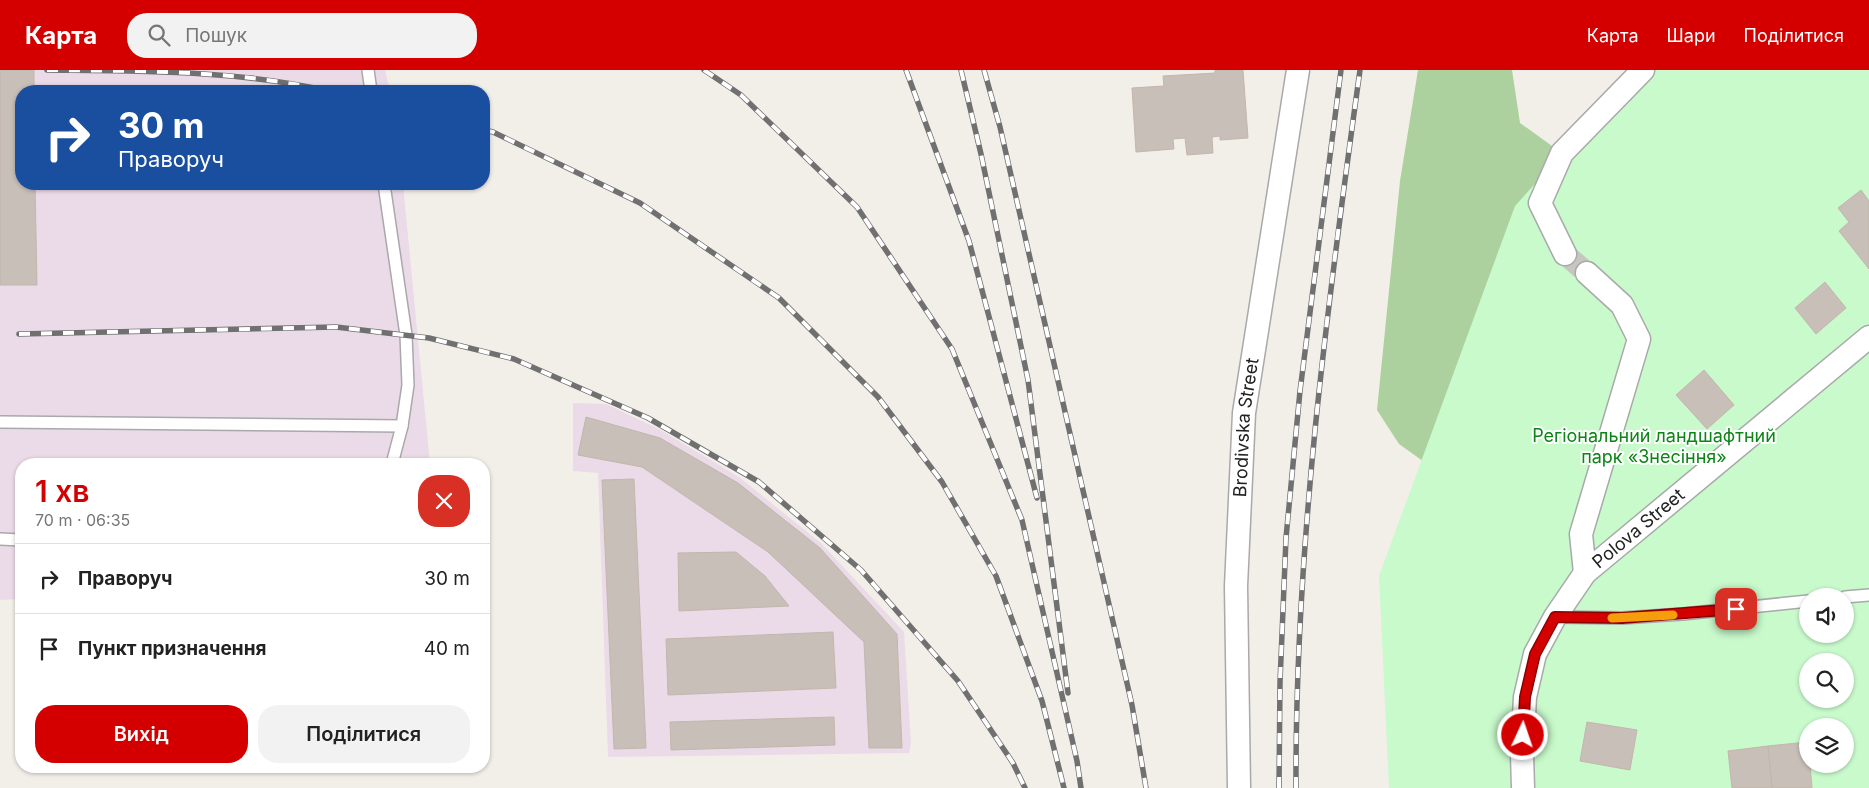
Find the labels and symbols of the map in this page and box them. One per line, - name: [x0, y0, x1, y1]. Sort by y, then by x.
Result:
- street label: Brodivska Street: [1229, 356, 1263, 498]
- park label: Регіональний ландшафтний парк «Знесіння»: [1532, 425, 1776, 467]
- street label: Polova Street: [1588, 484, 1688, 572]
- pin: [1715, 588, 1757, 630]
- position arrow: [1496, 708, 1548, 760]

